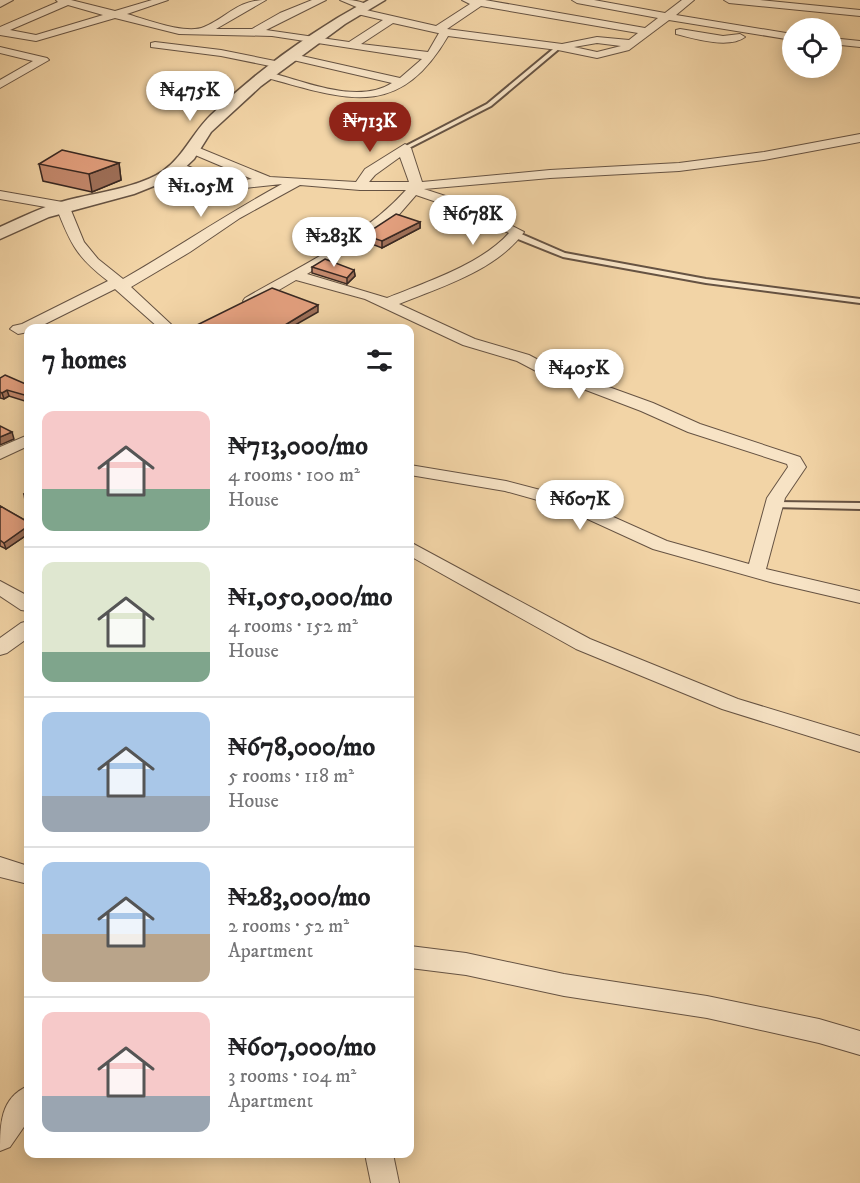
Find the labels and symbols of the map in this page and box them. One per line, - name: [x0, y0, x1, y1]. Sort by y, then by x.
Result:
- pin: ₦475K: [148, 71, 232, 122]
- pin: ₦713K: [328, 102, 412, 153]
- pin: ₦1.05M: [152, 167, 250, 218]
- pin: ₦678K: [431, 195, 515, 246]
- pin: ₦283K: [292, 217, 376, 268]
- pin: ₦405K: [537, 349, 621, 400]
- pin: ₦607K: [538, 480, 622, 531]

